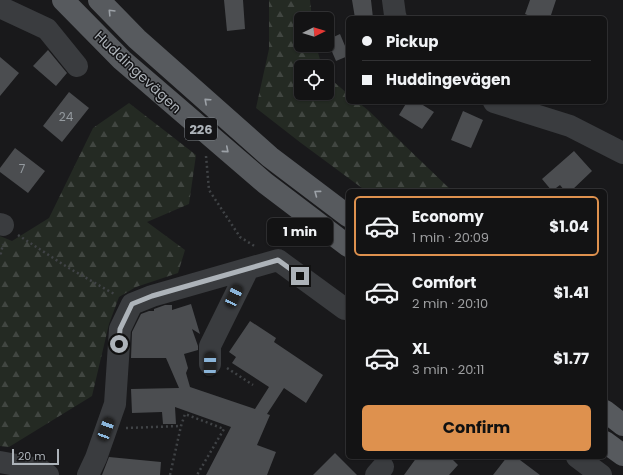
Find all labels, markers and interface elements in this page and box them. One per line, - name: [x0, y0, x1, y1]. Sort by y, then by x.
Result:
- one-way arrow: [108, 9, 116, 17]
- north arrow: [294, 12, 334, 52]
- map controls: [294, 12, 334, 100]
- street label: Huddingevägen: [90, 26, 186, 118]
- text: Pickup: [386, 31, 438, 52]
- button: locate: [294, 60, 334, 100]
- text: Huddingevägen: [386, 69, 511, 90]
- one-way arrow: [204, 98, 211, 105]
- house number: 24: [59, 108, 74, 125]
- road number: 226: [185, 118, 217, 140]
- one-way arrow: [221, 145, 228, 152]
- house number: 7: [19, 160, 26, 177]
- one-way arrow: [314, 190, 321, 198]
- text: Economy: [412, 206, 484, 227]
- icon: car: [364, 208, 400, 244]
- text: $1.04: [549, 216, 589, 237]
- callout: 1 min: [267, 218, 333, 246]
- text: 1 min: [283, 222, 317, 241]
- text: 1 min · 20:09: [412, 228, 489, 247]
- route end: [291, 267, 309, 285]
- text: Comfort: [412, 272, 476, 293]
- icon: car: [364, 274, 400, 310]
- text: $1.41: [553, 282, 589, 303]
- car: [223, 283, 245, 309]
- text: 2 min · 20:10: [412, 294, 488, 313]
- route start: [110, 335, 128, 353]
- text: XL: [412, 338, 430, 359]
- icon: car: [364, 340, 400, 376]
- text: $1.77: [553, 348, 589, 369]
- car: [204, 352, 216, 376]
- text: 3 min · 20:11: [412, 360, 484, 379]
- button: Confirm: [362, 405, 591, 451]
- car: [96, 416, 116, 442]
- scale bar: [12, 447, 59, 466]
- text: 20 m: [18, 448, 46, 464]

